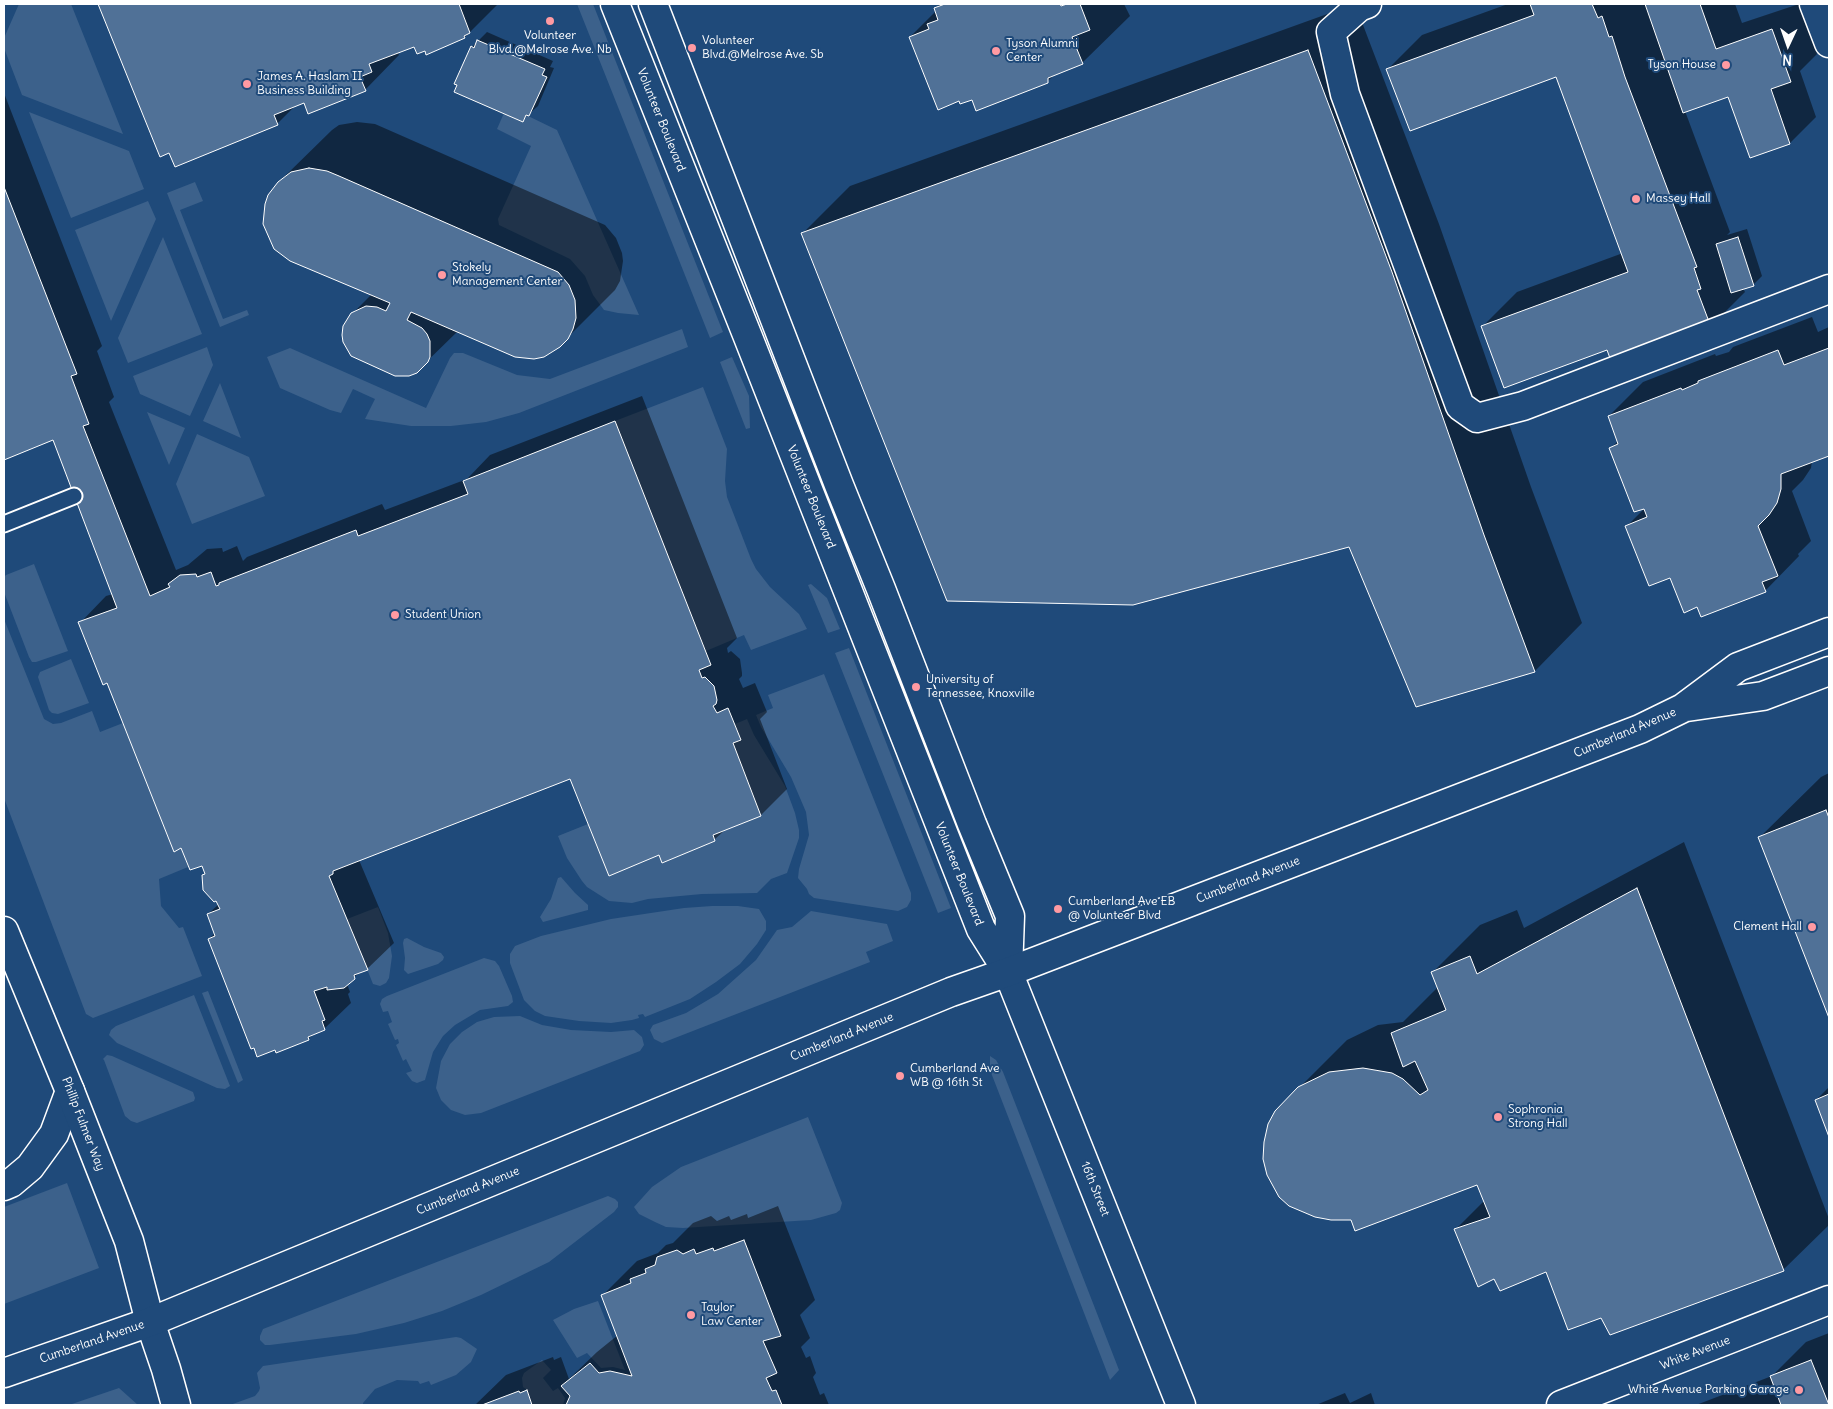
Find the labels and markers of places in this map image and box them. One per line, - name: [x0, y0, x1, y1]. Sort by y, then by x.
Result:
- marker: Volunteer Blvd.@Melrose Ave. Nb: [544, 15, 556, 27]
- place label: Volunteer Blvd.@Melrose Ave. Nb: [488, 29, 612, 57]
- place label: Volunteer Blvd.@Melrose Ave. Sb: [702, 34, 824, 62]
- place label: Tyson Alumni Center: [1006, 37, 1078, 65]
- marker: Volunteer Blvd.@Melrose Ave. Sb: [686, 42, 698, 54]
- marker: Tyson Alumni Center: [990, 45, 1002, 57]
- place label: Tyson House: [1647, 58, 1716, 72]
- marker: Tyson House: [1720, 59, 1732, 71]
- place label: James A. Haslam II Business Building: [257, 70, 363, 98]
- marker: James A. Haslam II Business Building: [241, 78, 253, 90]
- place label: Massey Hall: [1646, 192, 1710, 206]
- marker: Massey Hall: [1630, 193, 1642, 205]
- place label: Stokely Management Center: [452, 261, 562, 289]
- marker: Stokely Management Center: [436, 269, 448, 281]
- place label: Student Union: [405, 608, 481, 622]
- marker: Student Union: [389, 609, 401, 621]
- place label: University of Tennessee, Knoxville: [926, 673, 1035, 701]
- marker: University of Tennessee, Knoxville: [910, 681, 922, 693]
- place label: Cumberland Ave EB @ Volunteer Blvd: [1068, 895, 1175, 923]
- marker: Cumberland Ave EB @ Volunteer Blvd: [1052, 903, 1064, 915]
- place label: Clement Hall: [1733, 920, 1802, 934]
- marker: Clement Hall: [1806, 921, 1818, 933]
- place label: Cumberland Ave WB @ 16th St: [910, 1062, 1000, 1090]
- marker: Cumberland Ave WB @ 16th St: [894, 1070, 906, 1082]
- place label: Sophronia Strong Hall: [1508, 1103, 1567, 1131]
- marker: Sophronia Strong Hall: [1492, 1111, 1504, 1123]
- place label: Taylor Law Center: [701, 1301, 763, 1329]
- marker: Taylor Law Center: [685, 1309, 697, 1321]
- place label: White Avenue Parking Garage: [1628, 1383, 1789, 1397]
- marker: White Avenue Parking Garage: [1793, 1384, 1805, 1396]

